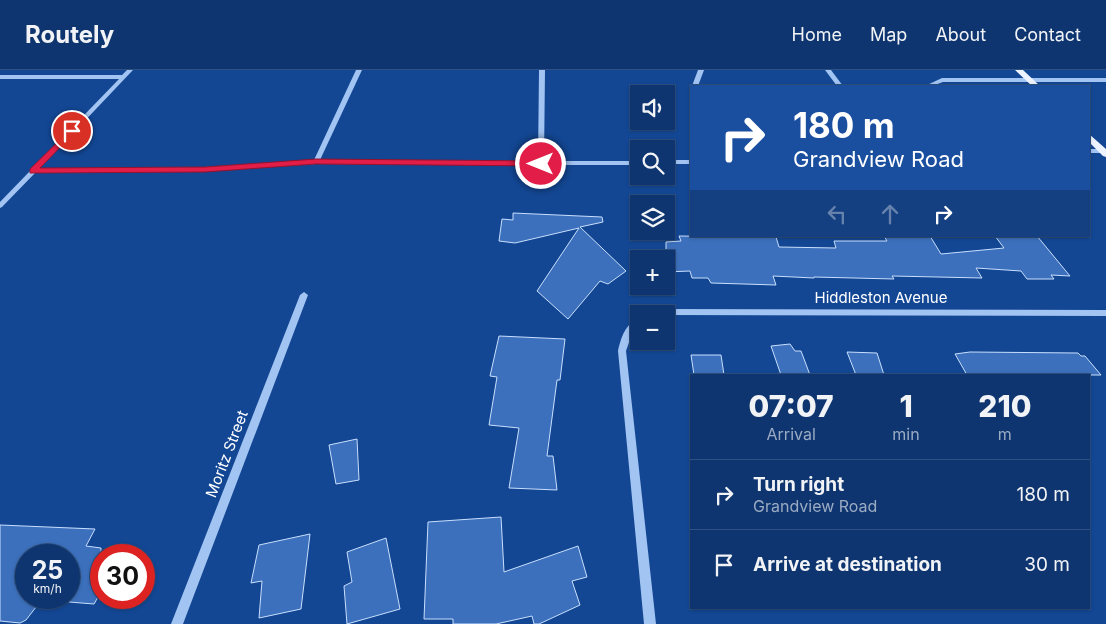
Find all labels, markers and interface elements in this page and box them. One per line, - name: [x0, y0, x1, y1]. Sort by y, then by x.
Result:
- text: Routely: [25, 20, 114, 49]
- text: Home: [792, 24, 842, 45]
- text: Map: [870, 24, 907, 45]
- text: About: [935, 24, 986, 45]
- text: Contact: [1014, 24, 1081, 45]
- map controls: [630, 85, 675, 350]
- button: sound: [630, 85, 675, 130]
- text: 180 m: [793, 104, 895, 146]
- icon: right: [710, 105, 775, 170]
- pin: [51, 110, 93, 152]
- icon: arrive: [58, 117, 86, 145]
- position arrow: [514, 137, 566, 189]
- button: search: [630, 140, 675, 185]
- text: Grandview Road: [793, 146, 964, 172]
- button: layers: [630, 195, 675, 240]
- icon: left: [823, 200, 851, 228]
- icon: ahead: [876, 200, 904, 228]
- icon: right: [929, 200, 957, 228]
- button: +: [630, 250, 675, 295]
- street label: Hiddleston Avenue: [815, 288, 947, 307]
- button: −: [630, 305, 675, 350]
- text: 07:07: [749, 388, 834, 424]
- text: 1: [899, 388, 913, 424]
- text: 210: [978, 388, 1031, 424]
- street label: Moritz Street: [201, 407, 252, 500]
- text: Arrival: [767, 424, 816, 444]
- text: min: [892, 424, 920, 444]
- text: m: [998, 424, 1012, 444]
- text: Turn right: [753, 473, 844, 496]
- icon: right: [710, 481, 738, 509]
- text: 180 m: [1017, 483, 1070, 506]
- text: Grandview Road: [753, 496, 877, 516]
- speed limit sign: 30: [90, 544, 155, 609]
- icon: arrive: [710, 551, 738, 579]
- text: Arrive at destination: [753, 553, 942, 576]
- text: 30 m: [1024, 553, 1070, 576]
- text: 25: [32, 555, 63, 585]
- text: km/h: [33, 581, 62, 596]

